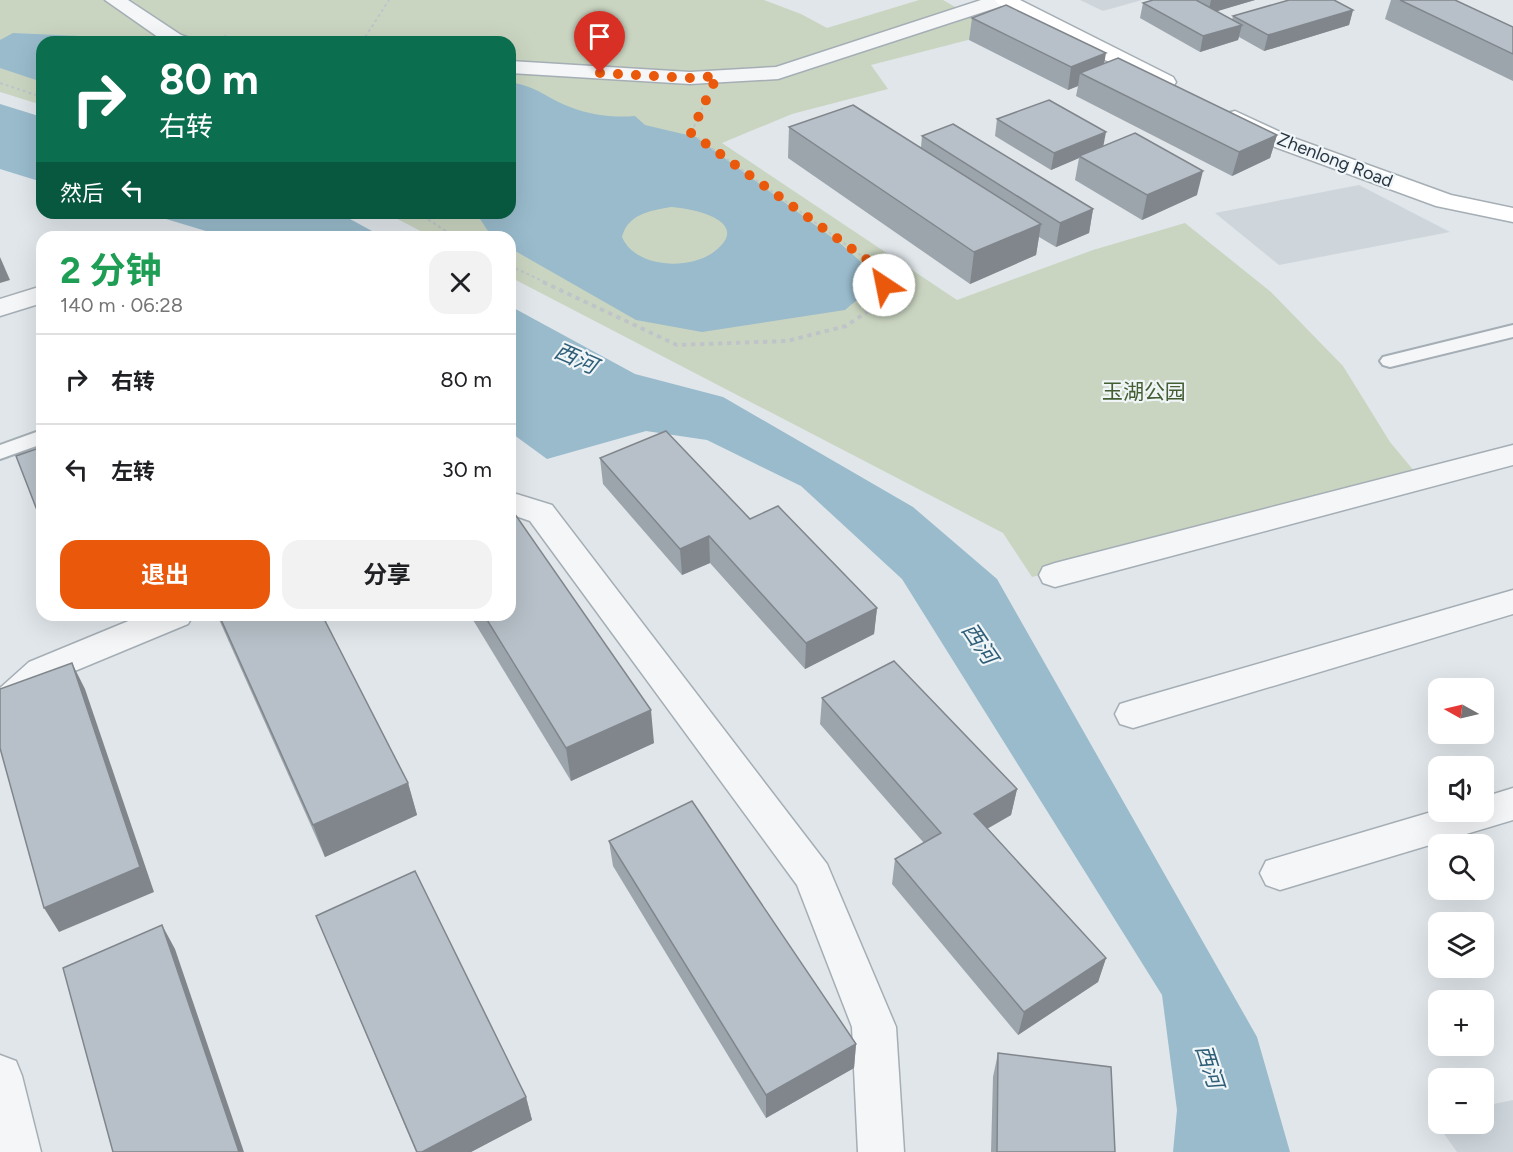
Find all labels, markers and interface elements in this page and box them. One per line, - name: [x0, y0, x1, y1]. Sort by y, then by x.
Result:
- pin: [574, 11, 625, 73]
- icon: arrive: [583, 20, 616, 53]
- text: 80 m: [159, 54, 259, 105]
- icon: right: [60, 60, 138, 138]
- text: 右转: [159, 110, 213, 143]
- street label: Zhenlong Road: [1274, 128, 1396, 192]
- icon: left: [116, 174, 149, 207]
- text: 然后: [60, 180, 104, 207]
- text: 2 分钟: [60, 249, 161, 292]
- button: close: [429, 251, 492, 314]
- position arrow: [852, 253, 916, 317]
- text: 140 m · 06:28: [60, 293, 183, 317]
- water label: 西河: [550, 337, 605, 381]
- icon: right: [60, 363, 93, 396]
- text: 80 m: [440, 366, 492, 393]
- text: 右转: [111, 368, 155, 395]
- park label: 玉湖公园: [1102, 379, 1186, 404]
- icon: left: [60, 453, 93, 486]
- text: 30 m: [442, 456, 492, 483]
- text: 左转: [111, 458, 155, 485]
- button: 退出: [60, 540, 270, 609]
- button: 分享: [282, 540, 492, 609]
- water label: 西河: [956, 617, 1005, 672]
- north arrow: [1428, 678, 1494, 744]
- map controls: [1428, 678, 1494, 1134]
- button: sound: [1428, 756, 1494, 822]
- button: search: [1428, 834, 1494, 900]
- button: layers: [1428, 912, 1494, 978]
- button: +: [1428, 990, 1494, 1056]
- water label: 西河: [1190, 1041, 1230, 1095]
- button: −: [1428, 1068, 1494, 1134]

